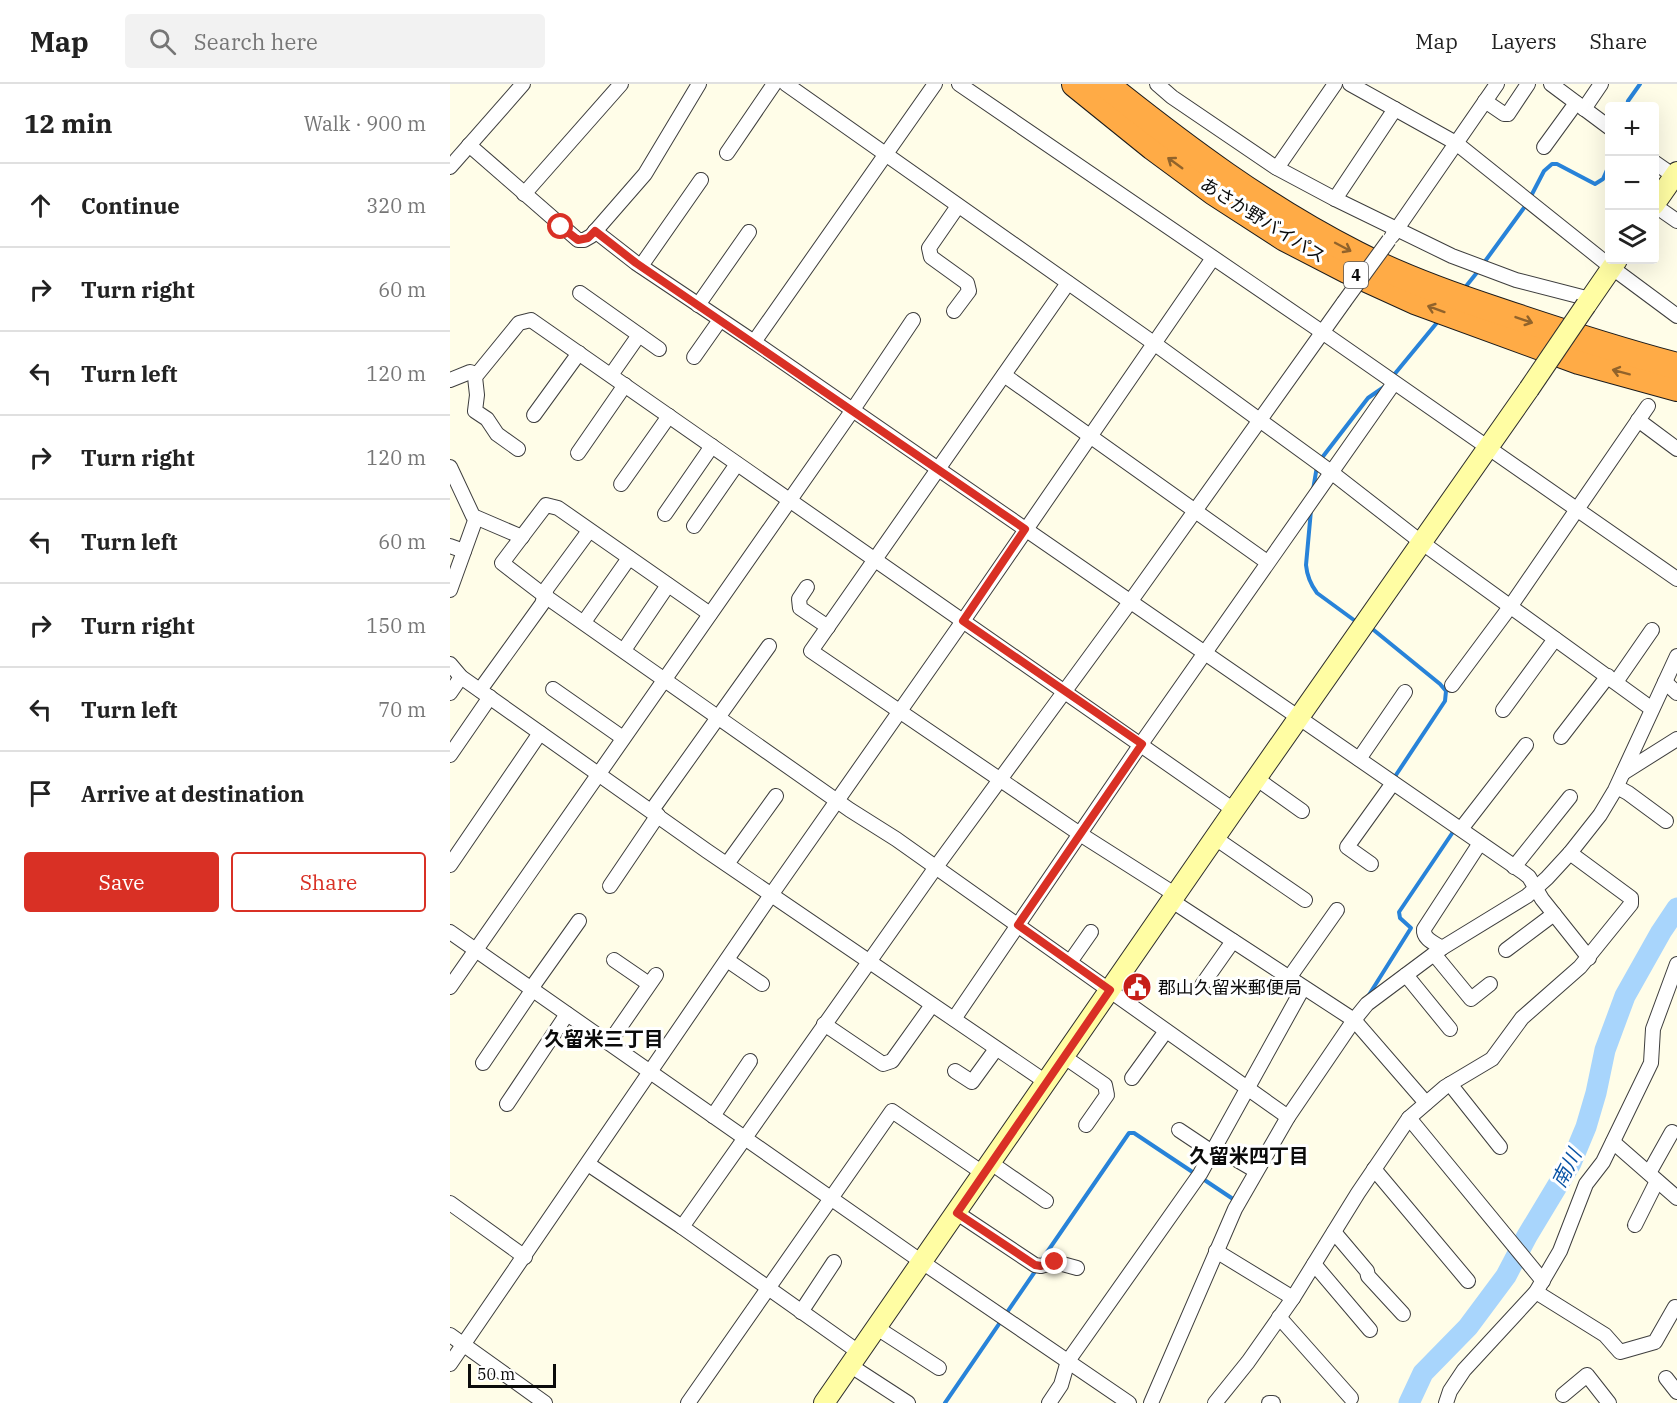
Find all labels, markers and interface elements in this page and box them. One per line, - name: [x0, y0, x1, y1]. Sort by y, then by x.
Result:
- search box: [125, 14, 545, 68]
- text: Map: [30, 23, 89, 60]
- icon: search: [146, 25, 179, 58]
- text: Search here: [194, 27, 318, 56]
- text: Map: [1415, 27, 1458, 55]
- text: Layers: [1491, 27, 1557, 55]
- text: Share: [1590, 27, 1647, 55]
- map controls: [1605, 102, 1659, 264]
- button: +: [1605, 102, 1659, 156]
- text: 12 min: [24, 106, 112, 140]
- text: Walk · 900 m: [304, 110, 426, 137]
- button: −: [1605, 156, 1659, 210]
- one-way arrow: [1168, 157, 1184, 170]
- street label: あさか野バイパス: [1196, 172, 1330, 268]
- icon: ahead: [24, 189, 57, 222]
- text: Continue: [81, 191, 180, 220]
- text: 320 m: [366, 192, 426, 219]
- button: layers: [1605, 210, 1659, 264]
- route start: [547, 213, 573, 239]
- one-way arrow: [1334, 241, 1351, 253]
- road number: 4: [1344, 262, 1368, 288]
- icon: right: [24, 273, 57, 306]
- text: Turn right: [81, 275, 195, 304]
- text: 60 m: [378, 276, 426, 303]
- one-way arrow: [1427, 303, 1446, 314]
- one-way arrow: [1514, 315, 1533, 326]
- icon: left: [24, 357, 57, 390]
- text: Turn left: [81, 359, 177, 388]
- text: 120 m: [366, 360, 426, 387]
- one-way arrow: [1611, 366, 1630, 378]
- icon: right: [24, 441, 57, 474]
- text: Turn right: [81, 443, 195, 472]
- text: 120 m: [366, 444, 426, 471]
- icon: left: [24, 525, 57, 558]
- text: Turn left: [81, 527, 177, 556]
- text: 60 m: [378, 528, 426, 555]
- icon: right: [24, 609, 57, 642]
- text: Turn right: [81, 611, 195, 640]
- text: 150 m: [366, 612, 426, 639]
- icon: left: [24, 693, 57, 726]
- text: Turn left: [81, 695, 177, 724]
- text: 70 m: [378, 696, 426, 723]
- icon: arrive: [24, 777, 57, 810]
- text: Arrive at destination: [81, 779, 304, 808]
- button: Save: [24, 852, 219, 912]
- button: Share: [231, 852, 426, 912]
- public building icon: 郡山久留米郵便局: [1121, 971, 1153, 1003]
- place label: 郡山久留米郵便局: [1158, 976, 1302, 999]
- district label: 久留米三丁目: [544, 1025, 664, 1052]
- district label: 久留米四丁目: [1189, 1142, 1309, 1169]
- water label: 南川: [1545, 1142, 1588, 1192]
- route end: [1041, 1248, 1067, 1274]
- scale bar: [468, 1361, 556, 1388]
- text: 50 m: [477, 1364, 515, 1384]

